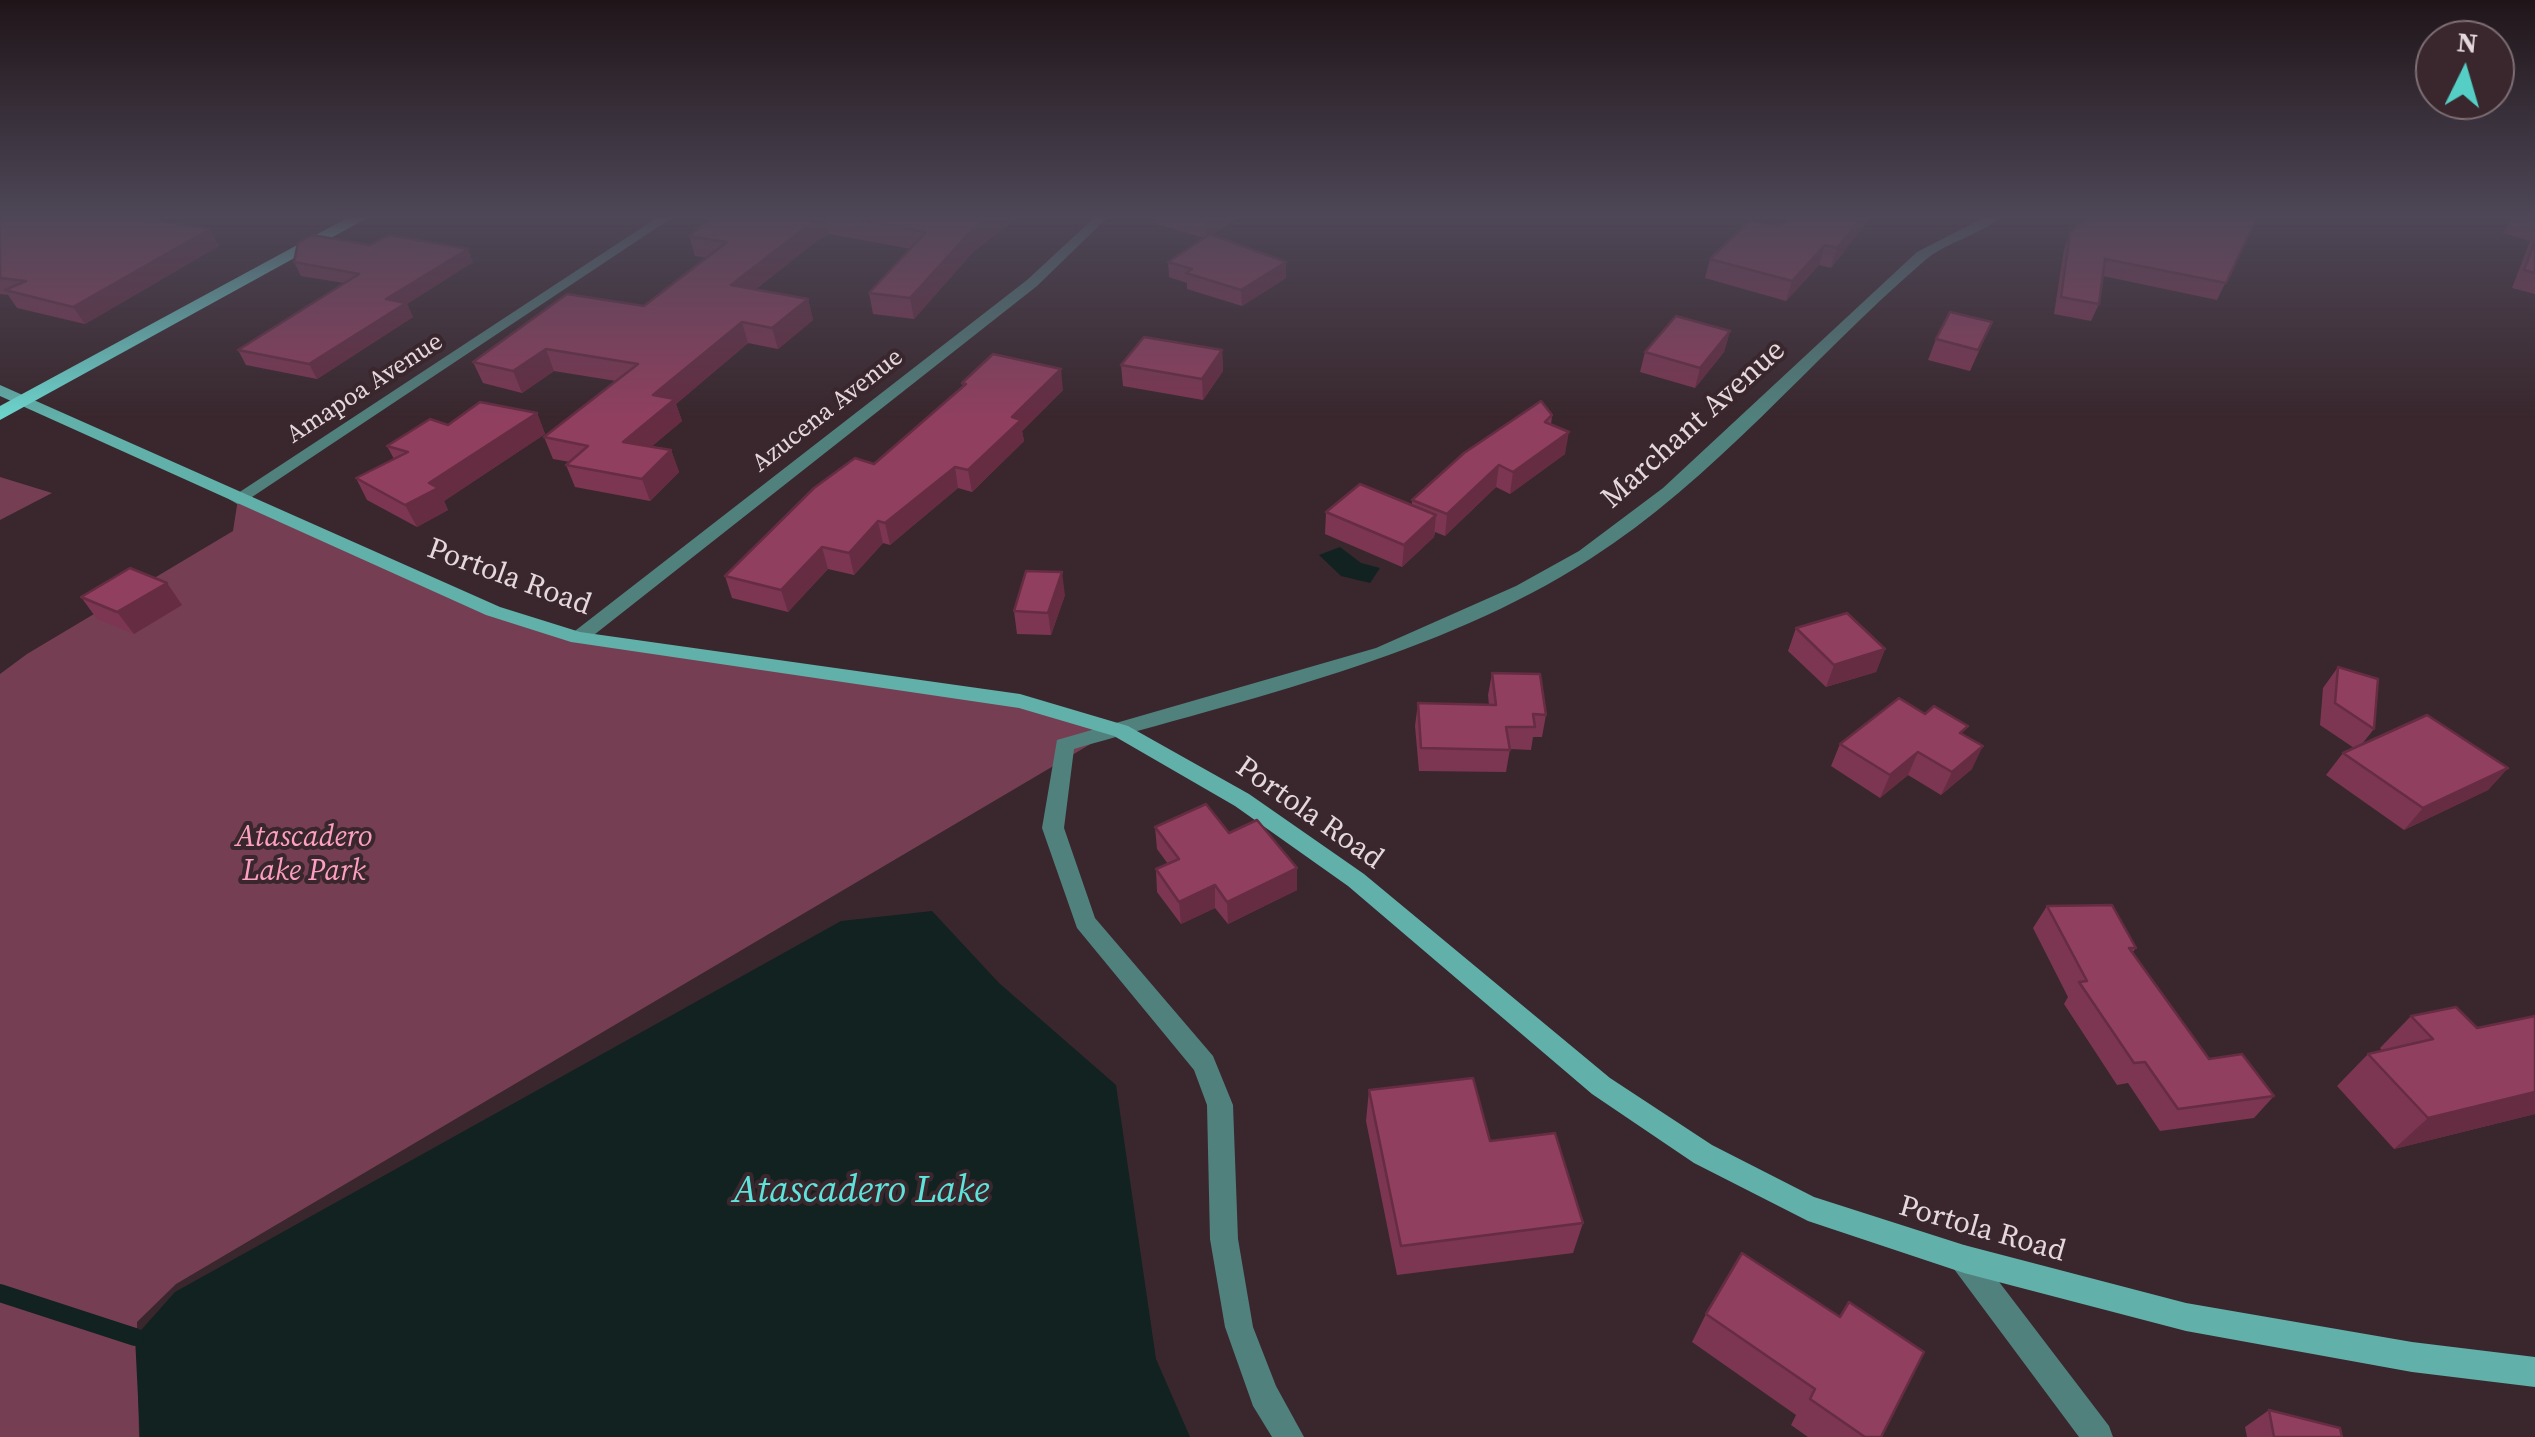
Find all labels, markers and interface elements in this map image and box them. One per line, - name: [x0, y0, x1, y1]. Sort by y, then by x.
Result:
- north arrow: [2415, 20, 2515, 120]
- text: N: [2456, 22, 2479, 62]
- street label: Amapoa Avenue: [281, 327, 449, 451]
- street label: Marchant Avenue: [1595, 333, 1793, 517]
- street label: Azucena Avenue: [747, 343, 909, 479]
- street label: Portola Road: [422, 532, 596, 624]
- street label: Portola Road: [1228, 750, 1390, 878]
- park label: Atascadero Lake Park: [236, 820, 372, 890]
- water label: Atascadero Lake: [733, 1169, 989, 1215]
- street label: Portola Road: [1895, 1189, 2069, 1271]

